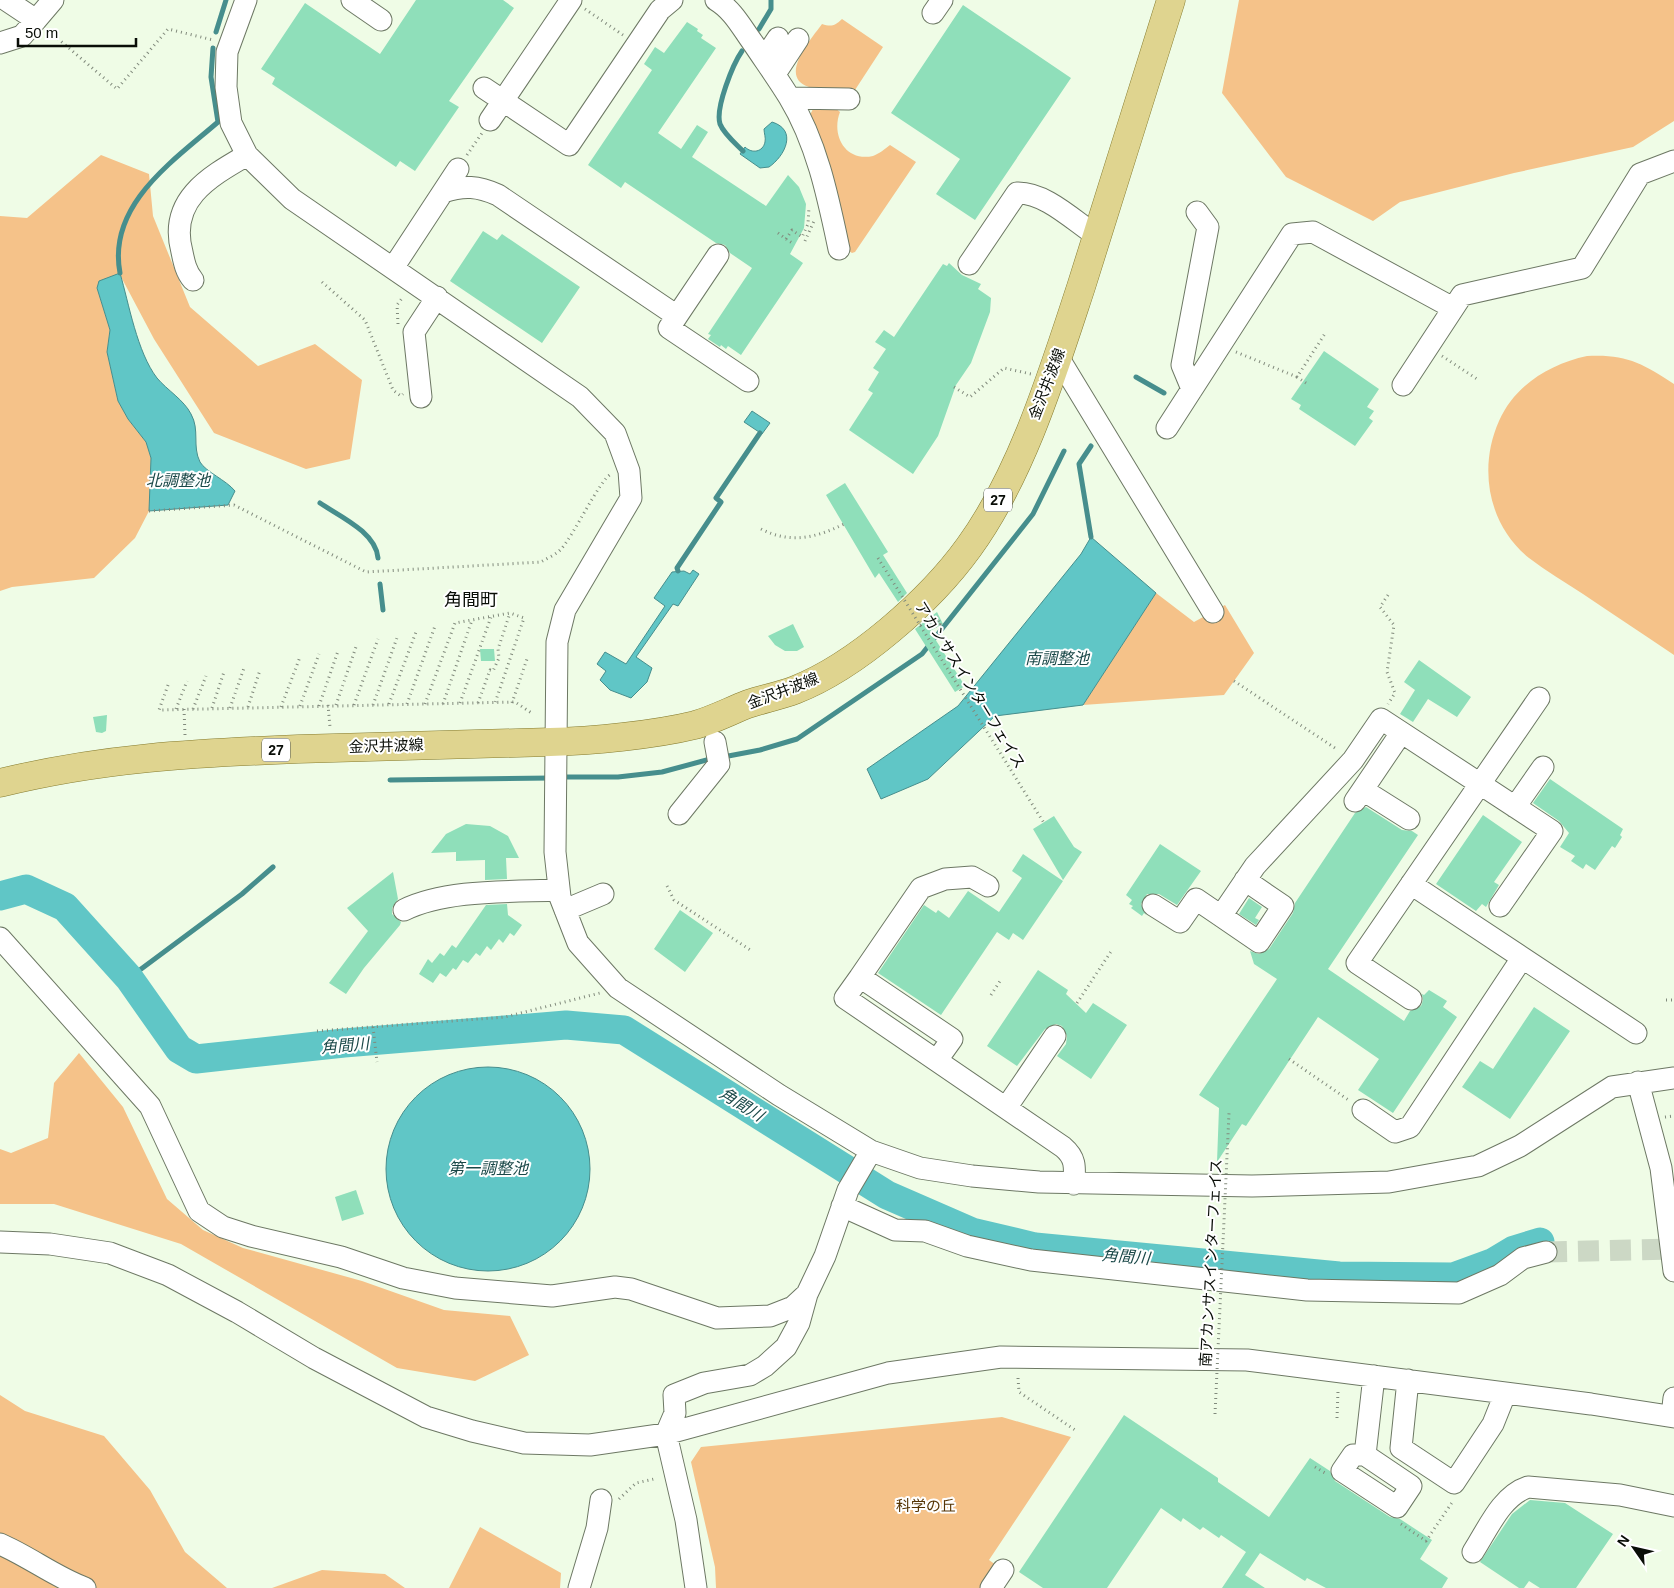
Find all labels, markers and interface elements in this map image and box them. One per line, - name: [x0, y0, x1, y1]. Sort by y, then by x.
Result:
- scale bar: [18, 15, 135, 47]
- text: 50 m: [25, 24, 58, 41]
- street label: 金沢井波線: [1025, 346, 1068, 422]
- water label: 北調整池: [146, 472, 212, 489]
- road number: 27: [984, 488, 1012, 512]
- district label: 角間町: [444, 590, 498, 610]
- street label: アカンサスインターフェイス: [912, 598, 1029, 771]
- water label: 南調整池: [1025, 650, 1091, 667]
- street label: 金沢井波線: [745, 669, 821, 712]
- street label: 金沢井波線: [348, 736, 424, 755]
- road number: 27: [262, 738, 290, 762]
- water label: 角間川: [320, 1035, 372, 1056]
- water label: 角間川: [717, 1084, 768, 1125]
- street label: 南アカンサスインターフェイス: [1197, 1158, 1224, 1367]
- water label: 第一調整池: [448, 1160, 530, 1177]
- water label: 角間川: [1101, 1246, 1153, 1267]
- park label: 科学の丘: [896, 1497, 956, 1514]
- north arrow: [1609, 1523, 1659, 1573]
- text: N: [1614, 1532, 1633, 1549]

